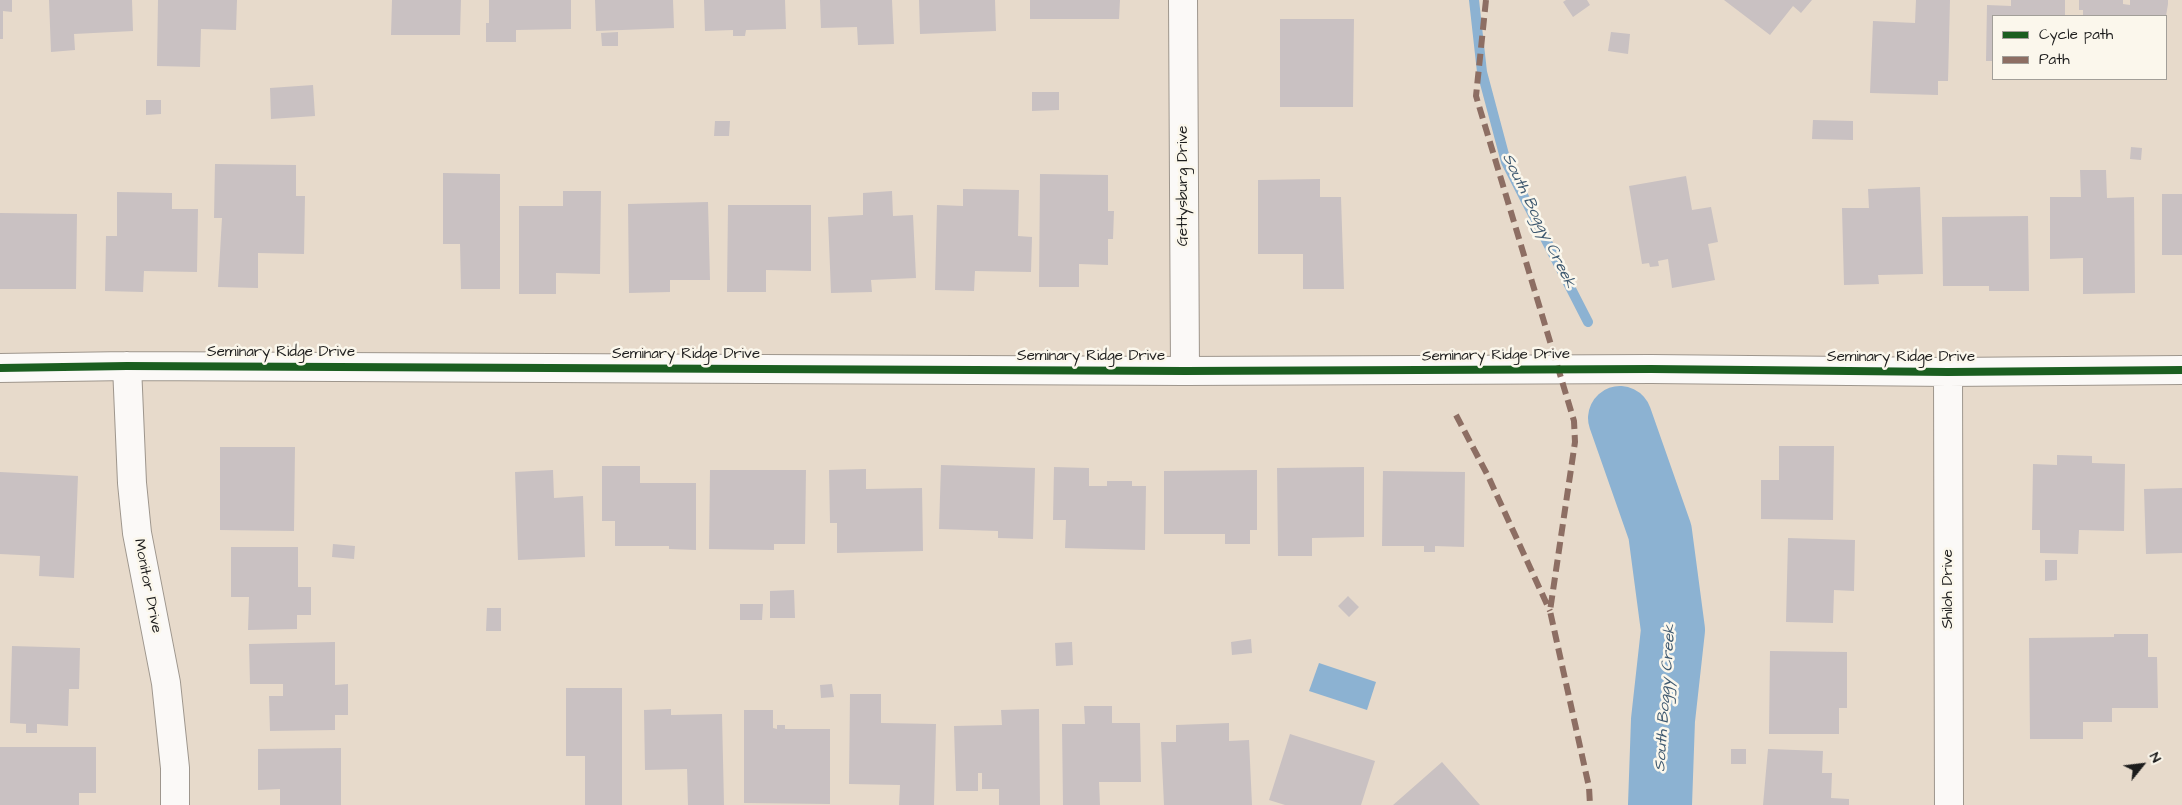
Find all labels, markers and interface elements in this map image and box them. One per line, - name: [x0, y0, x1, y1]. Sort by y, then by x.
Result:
- legend: [1992, 15, 2167, 80]
- text: Cycle path: [2039, 24, 2113, 45]
- text: Path: [2039, 49, 2070, 70]
- street label: Gettysburg Drive: [1175, 126, 1193, 246]
- water label: South Boggy Creek: [1497, 150, 1579, 292]
- street label: Seminary Ridge Drive: [207, 344, 355, 362]
- street label: Seminary Ridge Drive: [612, 346, 760, 364]
- street label: Seminary Ridge Drive: [1422, 346, 1570, 366]
- street label: Seminary Ridge Drive: [1017, 348, 1165, 366]
- street label: Seminary Ridge Drive: [1827, 349, 1975, 367]
- street label: Monitor Drive: [129, 537, 165, 635]
- street label: Shiloh Drive: [1940, 549, 1958, 629]
- water label: South Boggy Creek: [1651, 624, 1681, 772]
- north arrow: [2117, 740, 2167, 790]
- text: N: [2144, 749, 2166, 766]

